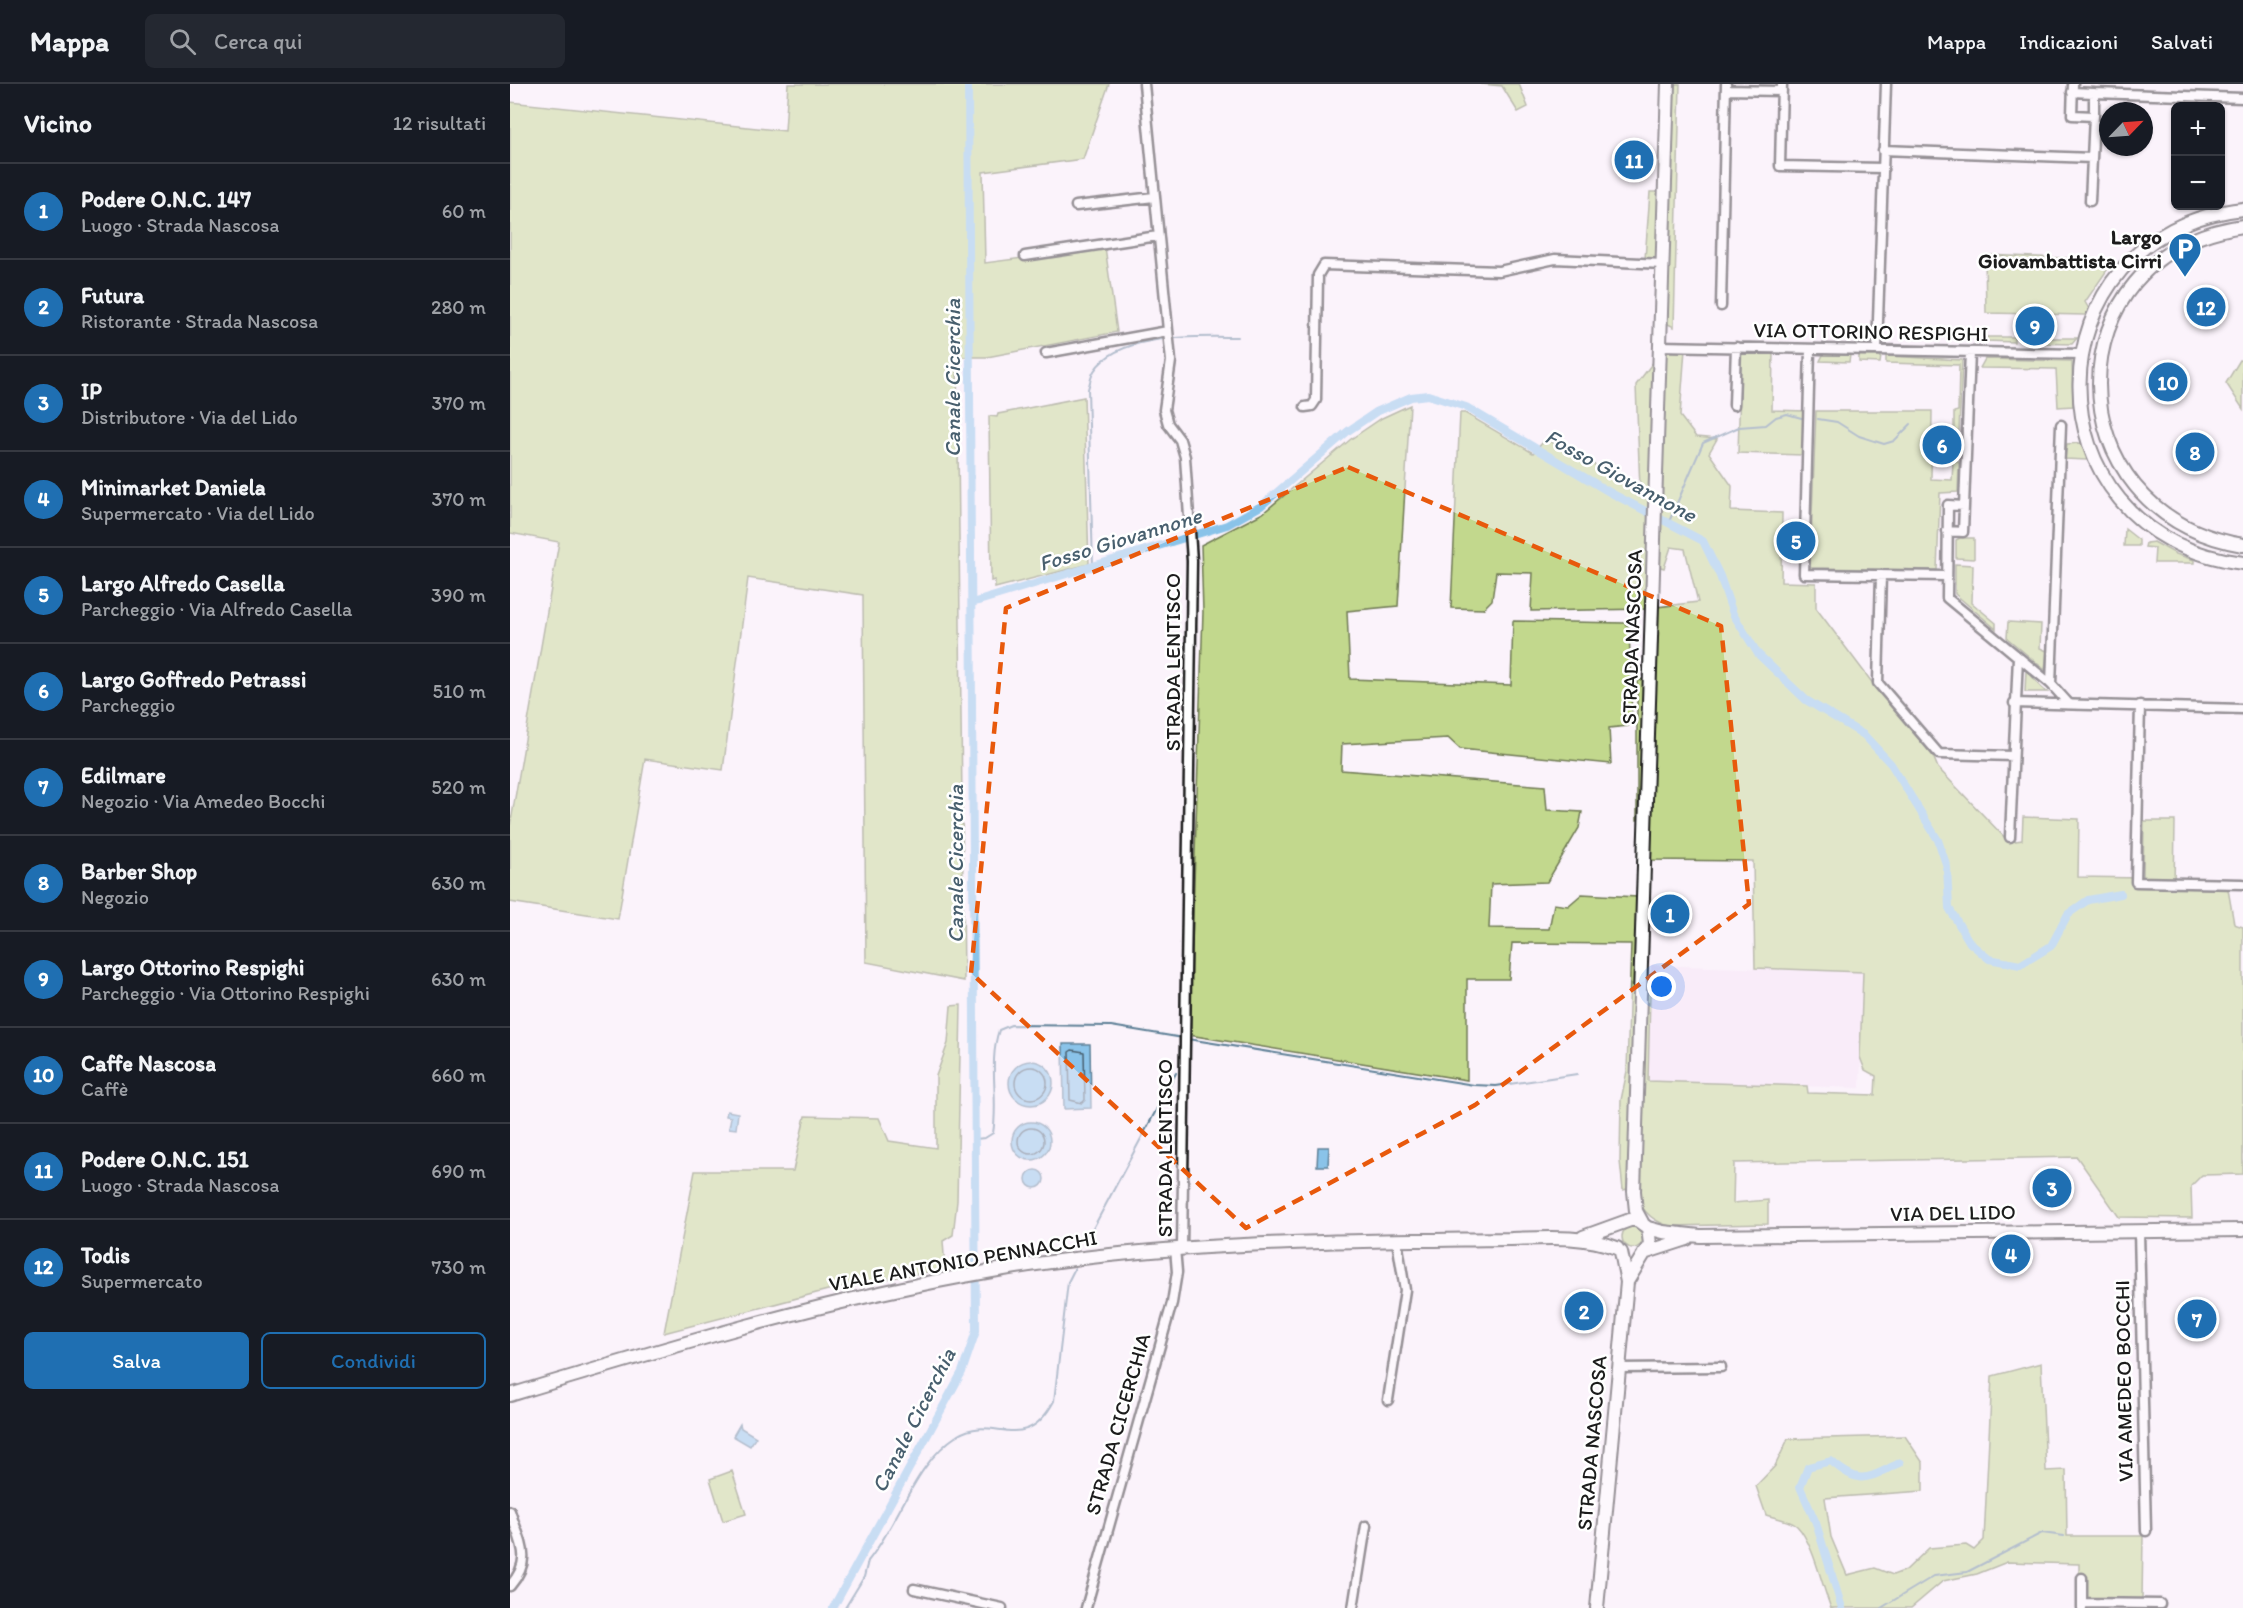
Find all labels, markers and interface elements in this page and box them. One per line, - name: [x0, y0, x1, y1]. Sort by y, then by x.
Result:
- search box: [145, 14, 565, 68]
- text: Mappa: [30, 24, 109, 58]
- icon: search: [166, 25, 199, 58]
- text: Cerca qui: [214, 28, 302, 55]
- text: Mappa: [1927, 29, 1986, 54]
- text: Indicazioni: [2019, 29, 2118, 54]
- text: Salvati: [2151, 29, 2213, 54]
- north arrow: [2099, 102, 2153, 156]
- map controls: [2171, 102, 2225, 210]
- button: +: [2171, 102, 2225, 156]
- text: Vicino: [24, 107, 92, 139]
- text: 12 risultati: [393, 111, 486, 135]
- pin: 11: [1614, 138, 1654, 182]
- button: −: [2171, 156, 2225, 210]
- text: Podere O.N.C. 147: [81, 186, 251, 213]
- text: 1: [39, 199, 48, 223]
- text: 60 m: [442, 199, 486, 223]
- text: Luogo · Strada Nascosa: [81, 213, 279, 237]
- place label: Largo Giovambattista Cirri: [1978, 224, 2162, 273]
- parking icon: Largo Giovambattista Cirri: [2167, 231, 2203, 278]
- text: Futura: [81, 282, 144, 309]
- pin: 12: [2186, 284, 2226, 330]
- text: 2: [38, 295, 49, 319]
- text: 280 m: [431, 295, 486, 319]
- water label: Canale Cicerchia: [939, 298, 966, 457]
- pin: 9: [2016, 304, 2054, 348]
- text: Ristorante · Strada Nascosa: [81, 309, 318, 333]
- street label: VIA OTTORINO RESPIGHI: [1753, 317, 1989, 346]
- pin: 10: [2148, 360, 2188, 404]
- text: IP: [81, 378, 102, 405]
- text: 3: [38, 391, 49, 415]
- text: 370 m: [432, 391, 486, 415]
- text: Distributore · Via del Lido: [81, 405, 298, 429]
- pin: 6: [1922, 422, 1962, 468]
- water label: Fosso Giovannone: [1540, 423, 1702, 529]
- pin: 8: [2176, 430, 2214, 475]
- text: Minimarket Daniela: [81, 474, 266, 501]
- text: 4: [37, 487, 50, 511]
- text: 370 m: [432, 487, 486, 511]
- text: Supermercato · Via del Lido: [81, 501, 315, 525]
- water label: Fosso Giovannone: [1035, 501, 1206, 577]
- pin: 5: [1776, 518, 1816, 564]
- street label: STRADA NASCOSA: [1616, 548, 1647, 725]
- text: Largo Alfredo Casella: [81, 570, 285, 597]
- street label: STRADA LENTISCO: [1160, 573, 1185, 751]
- text: 5: [38, 583, 49, 607]
- text: 390 m: [431, 583, 486, 607]
- text: Parcheggio · Via Alfredo Casella: [81, 597, 353, 621]
- text: Largo Goffredo Petrassi: [81, 666, 306, 693]
- text: 6: [38, 679, 49, 703]
- text: 510 m: [433, 679, 486, 703]
- text: Parcheggio: [81, 693, 175, 717]
- text: Edilmare: [81, 762, 166, 789]
- text: 7: [39, 775, 48, 799]
- text: 520 m: [431, 775, 486, 799]
- water label: Canale Cicerchia: [942, 784, 969, 943]
- text: Negozio · Via Amedeo Bocchi: [81, 789, 325, 813]
- text: Barber Shop: [81, 858, 197, 885]
- text: 8: [38, 871, 49, 895]
- text: 630 m: [431, 871, 486, 895]
- text: Negozio: [81, 885, 149, 909]
- pin: 1: [1650, 892, 1690, 936]
- text: Largo Ottorino Respighi: [81, 954, 304, 981]
- text: 9: [38, 967, 49, 991]
- text: 630 m: [431, 967, 486, 991]
- your location: [1647, 972, 1676, 1001]
- text: Parcheggio · Via Ottorino Respighi: [81, 981, 370, 1005]
- text: Caffe Nascosa: [81, 1050, 216, 1077]
- street label: STRADA LENTISCO: [1152, 1059, 1177, 1237]
- text: 10: [33, 1063, 54, 1087]
- text: 660 m: [431, 1063, 486, 1087]
- text: Caffè: [81, 1077, 128, 1101]
- text: Podere O.N.C. 151: [81, 1146, 249, 1173]
- text: 11: [34, 1159, 53, 1183]
- text: 690 m: [431, 1159, 486, 1183]
- pin: 3: [2032, 1166, 2072, 1210]
- text: Luogo · Strada Nascosa: [81, 1173, 279, 1197]
- street label: VIA DEL LIDO: [1890, 1199, 2016, 1226]
- street label: VIALE ANTONIO PENNACCHI: [827, 1225, 1099, 1296]
- pin: 4: [1992, 1232, 2030, 1276]
- text: Todis: [81, 1242, 130, 1269]
- text: 12: [34, 1255, 53, 1279]
- text: 730 m: [432, 1255, 486, 1279]
- text: Supermercato: [81, 1269, 203, 1293]
- street label: VIA AMEDEO BOCCHI: [2109, 1280, 2138, 1482]
- pin: 2: [1564, 1288, 1604, 1334]
- pin: 7: [2178, 1296, 2216, 1342]
- street label: STRADA CICERCHIA: [1080, 1329, 1156, 1518]
- button: Salva: [24, 1332, 249, 1389]
- button: Condividi: [261, 1332, 486, 1389]
- water label: Canale Cicerchia: [865, 1343, 962, 1497]
- street label: STRADA NASCOSA: [1571, 1354, 1612, 1531]

